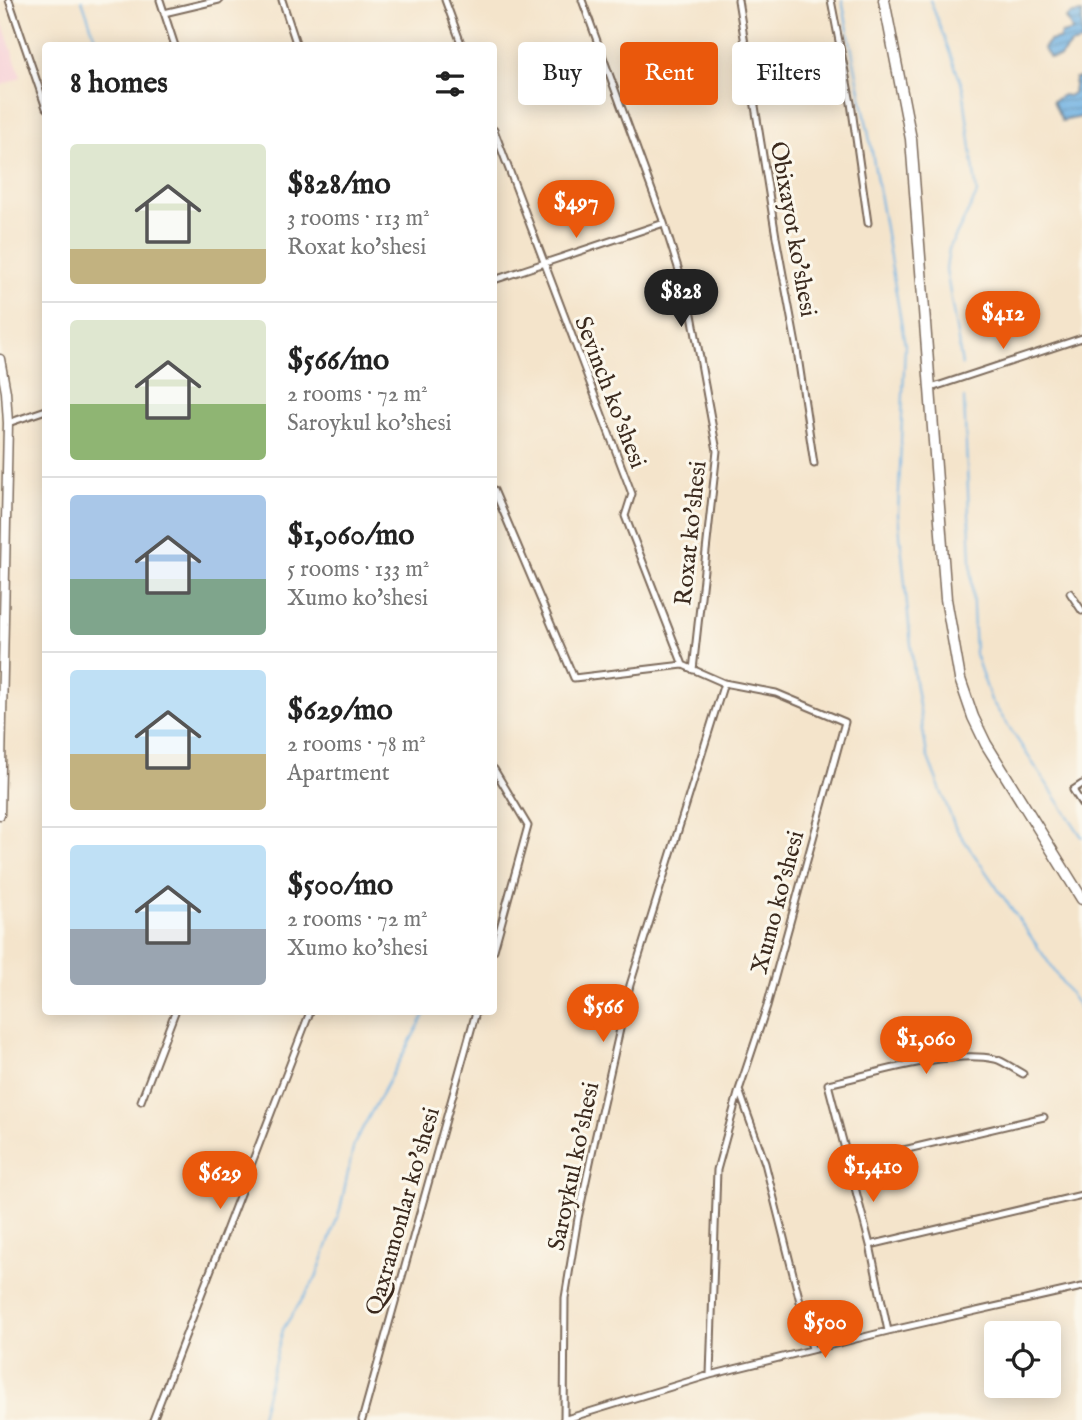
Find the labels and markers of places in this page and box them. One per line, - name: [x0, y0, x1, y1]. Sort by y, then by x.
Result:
- pin: $497: [535, 180, 617, 240]
- pin: $828: [640, 270, 722, 329]
- pin: $412: [962, 292, 1044, 351]
- pin: $566: [562, 984, 644, 1044]
- pin: $1,060: [869, 1016, 983, 1076]
- pin: $1,410: [816, 1144, 930, 1204]
- pin: $629: [179, 1152, 261, 1211]
- pin: $500: [784, 1300, 866, 1360]

